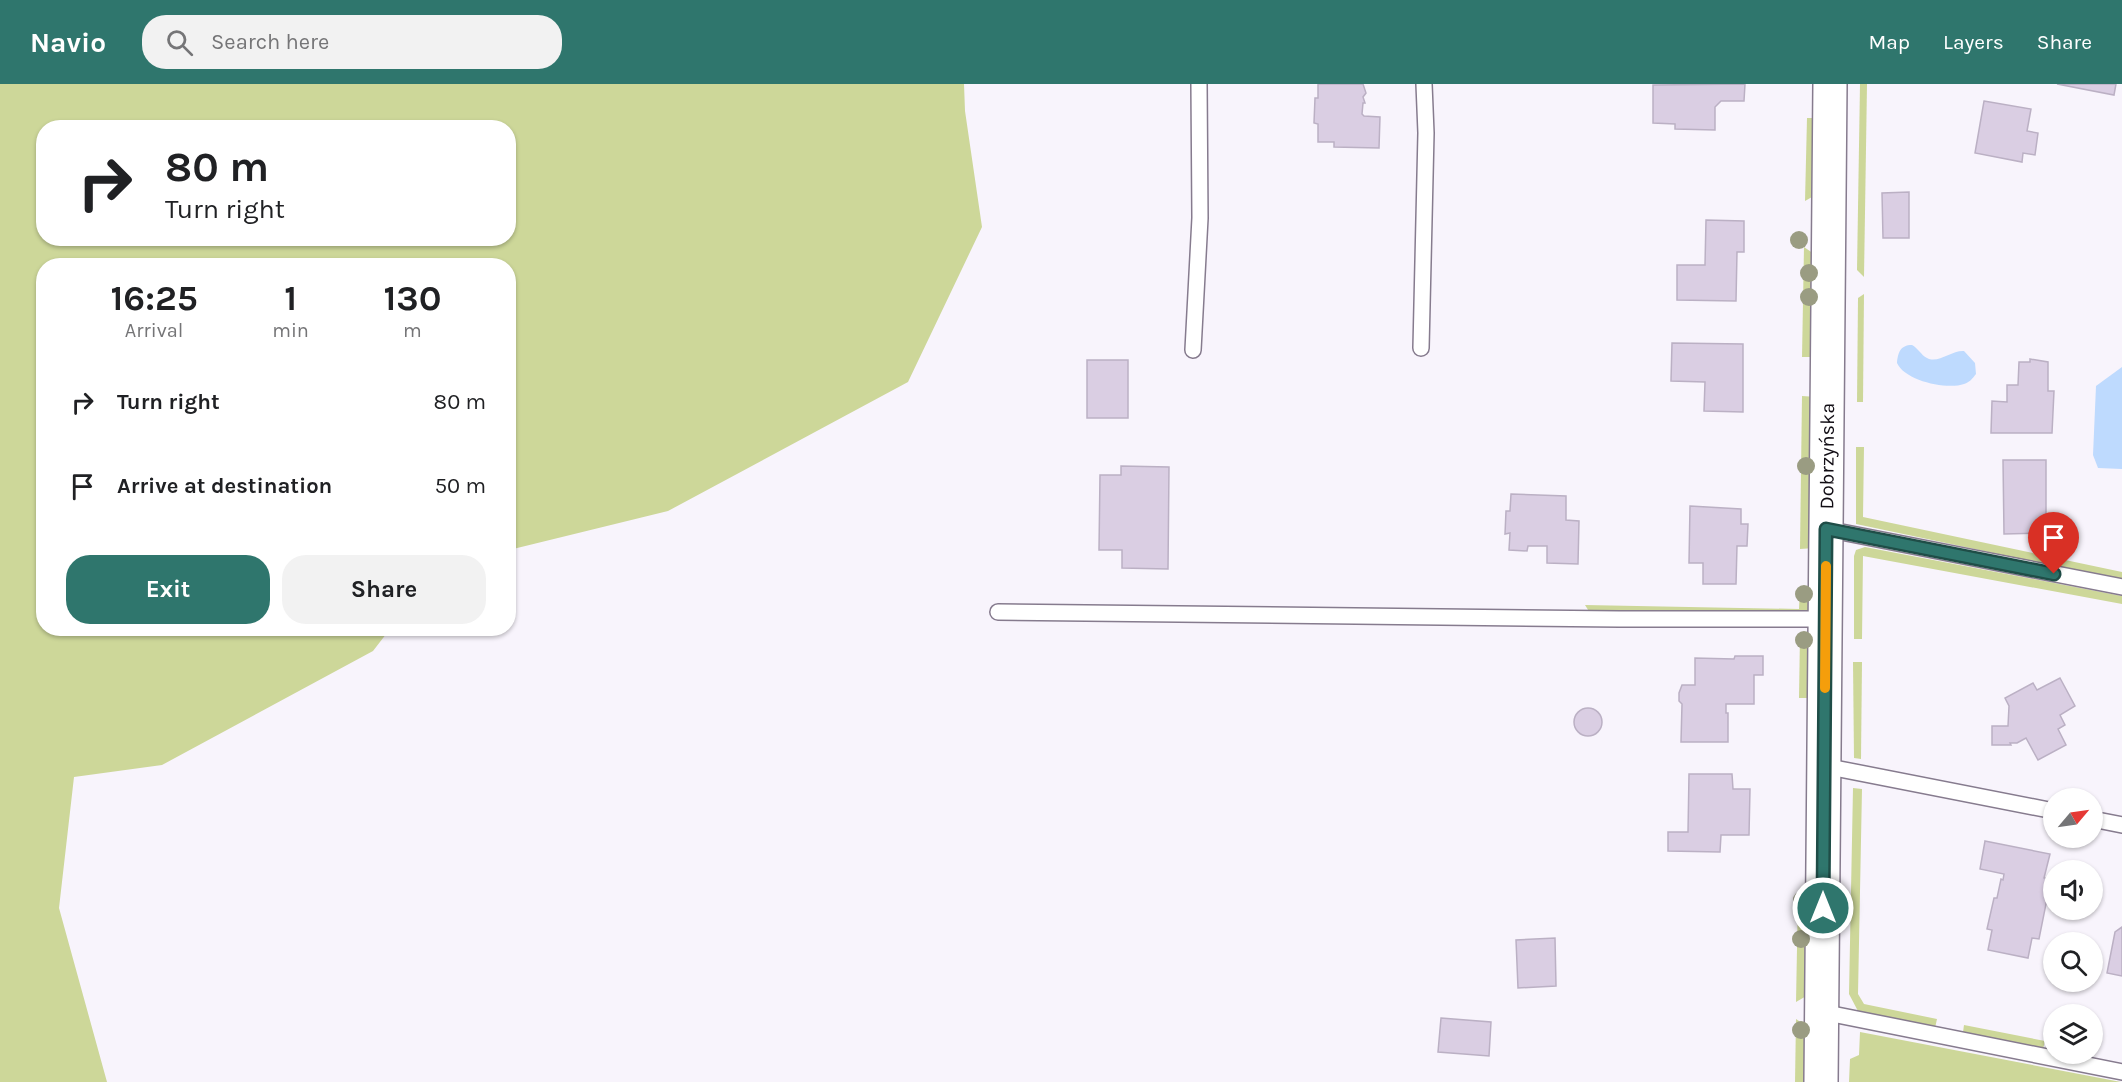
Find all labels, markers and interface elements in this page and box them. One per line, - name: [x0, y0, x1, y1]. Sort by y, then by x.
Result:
- search box: [142, 15, 562, 69]
- text: Navio: [30, 26, 106, 59]
- icon: search: [163, 26, 196, 59]
- text: Search here: [211, 29, 329, 55]
- text: Map: [1868, 30, 1910, 54]
- text: Layers: [1943, 30, 2004, 54]
- text: Share: [2037, 30, 2092, 54]
- text: 80 m: [165, 142, 269, 192]
- icon: right: [66, 144, 144, 222]
- text: Turn right: [165, 193, 285, 225]
- text: 16:25: [111, 277, 198, 319]
- text: 1: [284, 277, 297, 319]
- text: 130: [383, 277, 441, 319]
- text: Arrival: [125, 319, 183, 342]
- text: min: [272, 319, 309, 342]
- text: m: [403, 319, 422, 342]
- icon: right: [66, 386, 99, 419]
- text: Turn right: [117, 389, 220, 415]
- text: 80 m: [434, 389, 486, 415]
- street label: Dobrzyńska: [1815, 402, 1839, 510]
- icon: arrive: [66, 470, 99, 503]
- text: Arrive at destination: [117, 473, 332, 499]
- text: 50 m: [435, 473, 486, 499]
- pin: [2028, 512, 2079, 574]
- icon: arrive: [2037, 521, 2070, 554]
- button: Exit: [66, 555, 270, 624]
- button: Share: [282, 555, 486, 624]
- north arrow: [2043, 788, 2103, 848]
- map controls: [2043, 788, 2103, 1064]
- button: sound: [2043, 860, 2103, 920]
- position arrow: [1791, 876, 1855, 940]
- button: search: [2043, 932, 2103, 992]
- button: layers: [2043, 1004, 2103, 1064]

